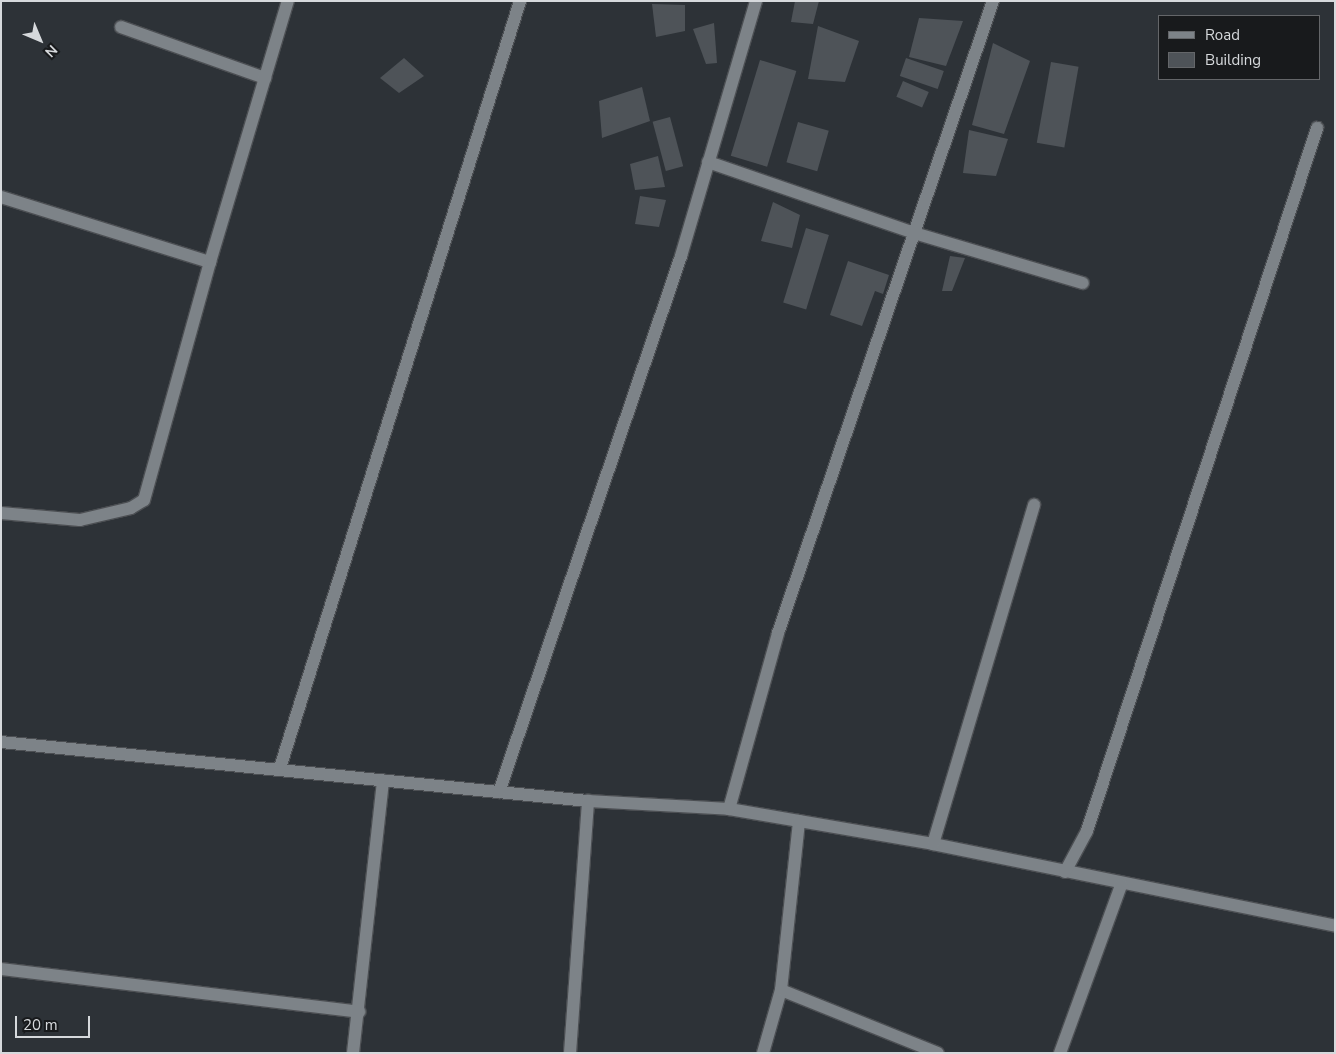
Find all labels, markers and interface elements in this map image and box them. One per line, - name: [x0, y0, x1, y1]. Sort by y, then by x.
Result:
- north arrow: [15, 15, 65, 65]
- legend: [1158, 15, 1321, 80]
- text: Road: [1205, 25, 1240, 45]
- text: N: [41, 41, 61, 61]
- text: Building: [1205, 50, 1261, 70]
- scale bar: [18, 1006, 92, 1038]
- text: 20 m: [23, 1015, 58, 1035]

